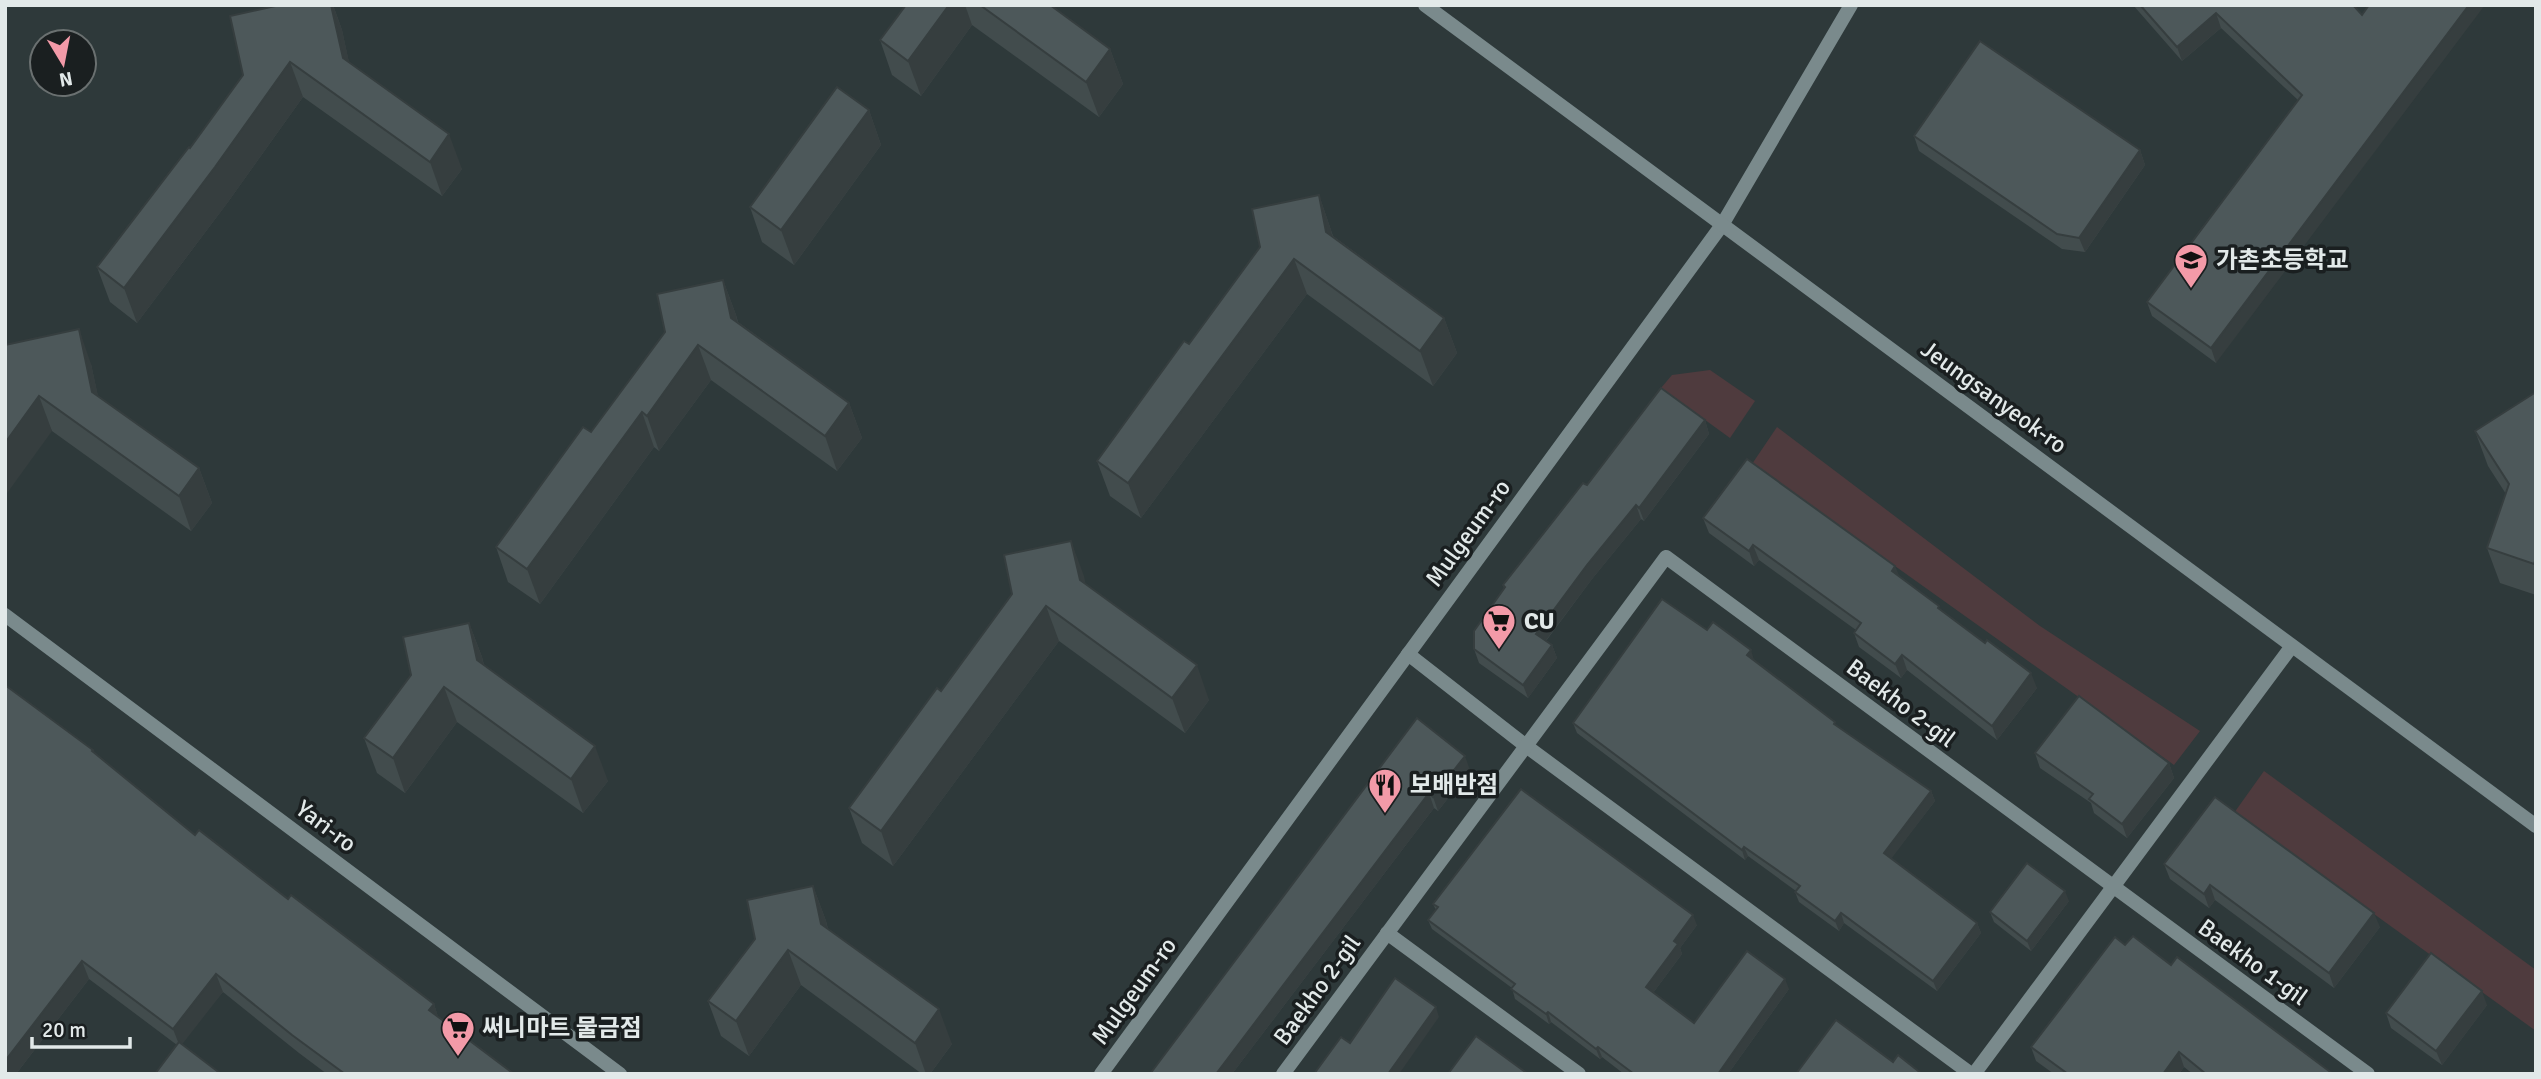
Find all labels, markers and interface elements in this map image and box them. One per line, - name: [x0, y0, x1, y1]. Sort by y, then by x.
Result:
- north arrow: [28, 28, 98, 98]
- text: N: [57, 66, 74, 92]
- school or university icon: 가촌초등학교: [2172, 241, 2210, 290]
- place label: 가촌초등학교: [2216, 245, 2348, 275]
- street label: Jeungsanyeok-ro: [1915, 334, 2073, 460]
- street label: Mulgeum-ro: [1419, 473, 1517, 593]
- supermarket icon: CU: [1480, 602, 1518, 651]
- place label: CU: [1524, 606, 1555, 636]
- street label: Baekho 2-gil: [1840, 652, 1962, 754]
- restaurant icon: 보배반점: [1366, 766, 1404, 815]
- place label: 보배반점: [1410, 770, 1498, 800]
- street label: Yari-ro: [290, 794, 362, 858]
- street label: Baekho 1-gil: [2192, 912, 2314, 1012]
- street label: Baekho 2-gil: [1267, 929, 1367, 1051]
- street label: Mulgeum-ro: [1085, 931, 1183, 1051]
- scale bar: [32, 1006, 130, 1050]
- supermarket icon: 써니마트 물금점: [439, 1009, 477, 1058]
- place label: 써니마트 물금점: [482, 1013, 642, 1043]
- text: 20 m: [42, 1017, 86, 1043]

